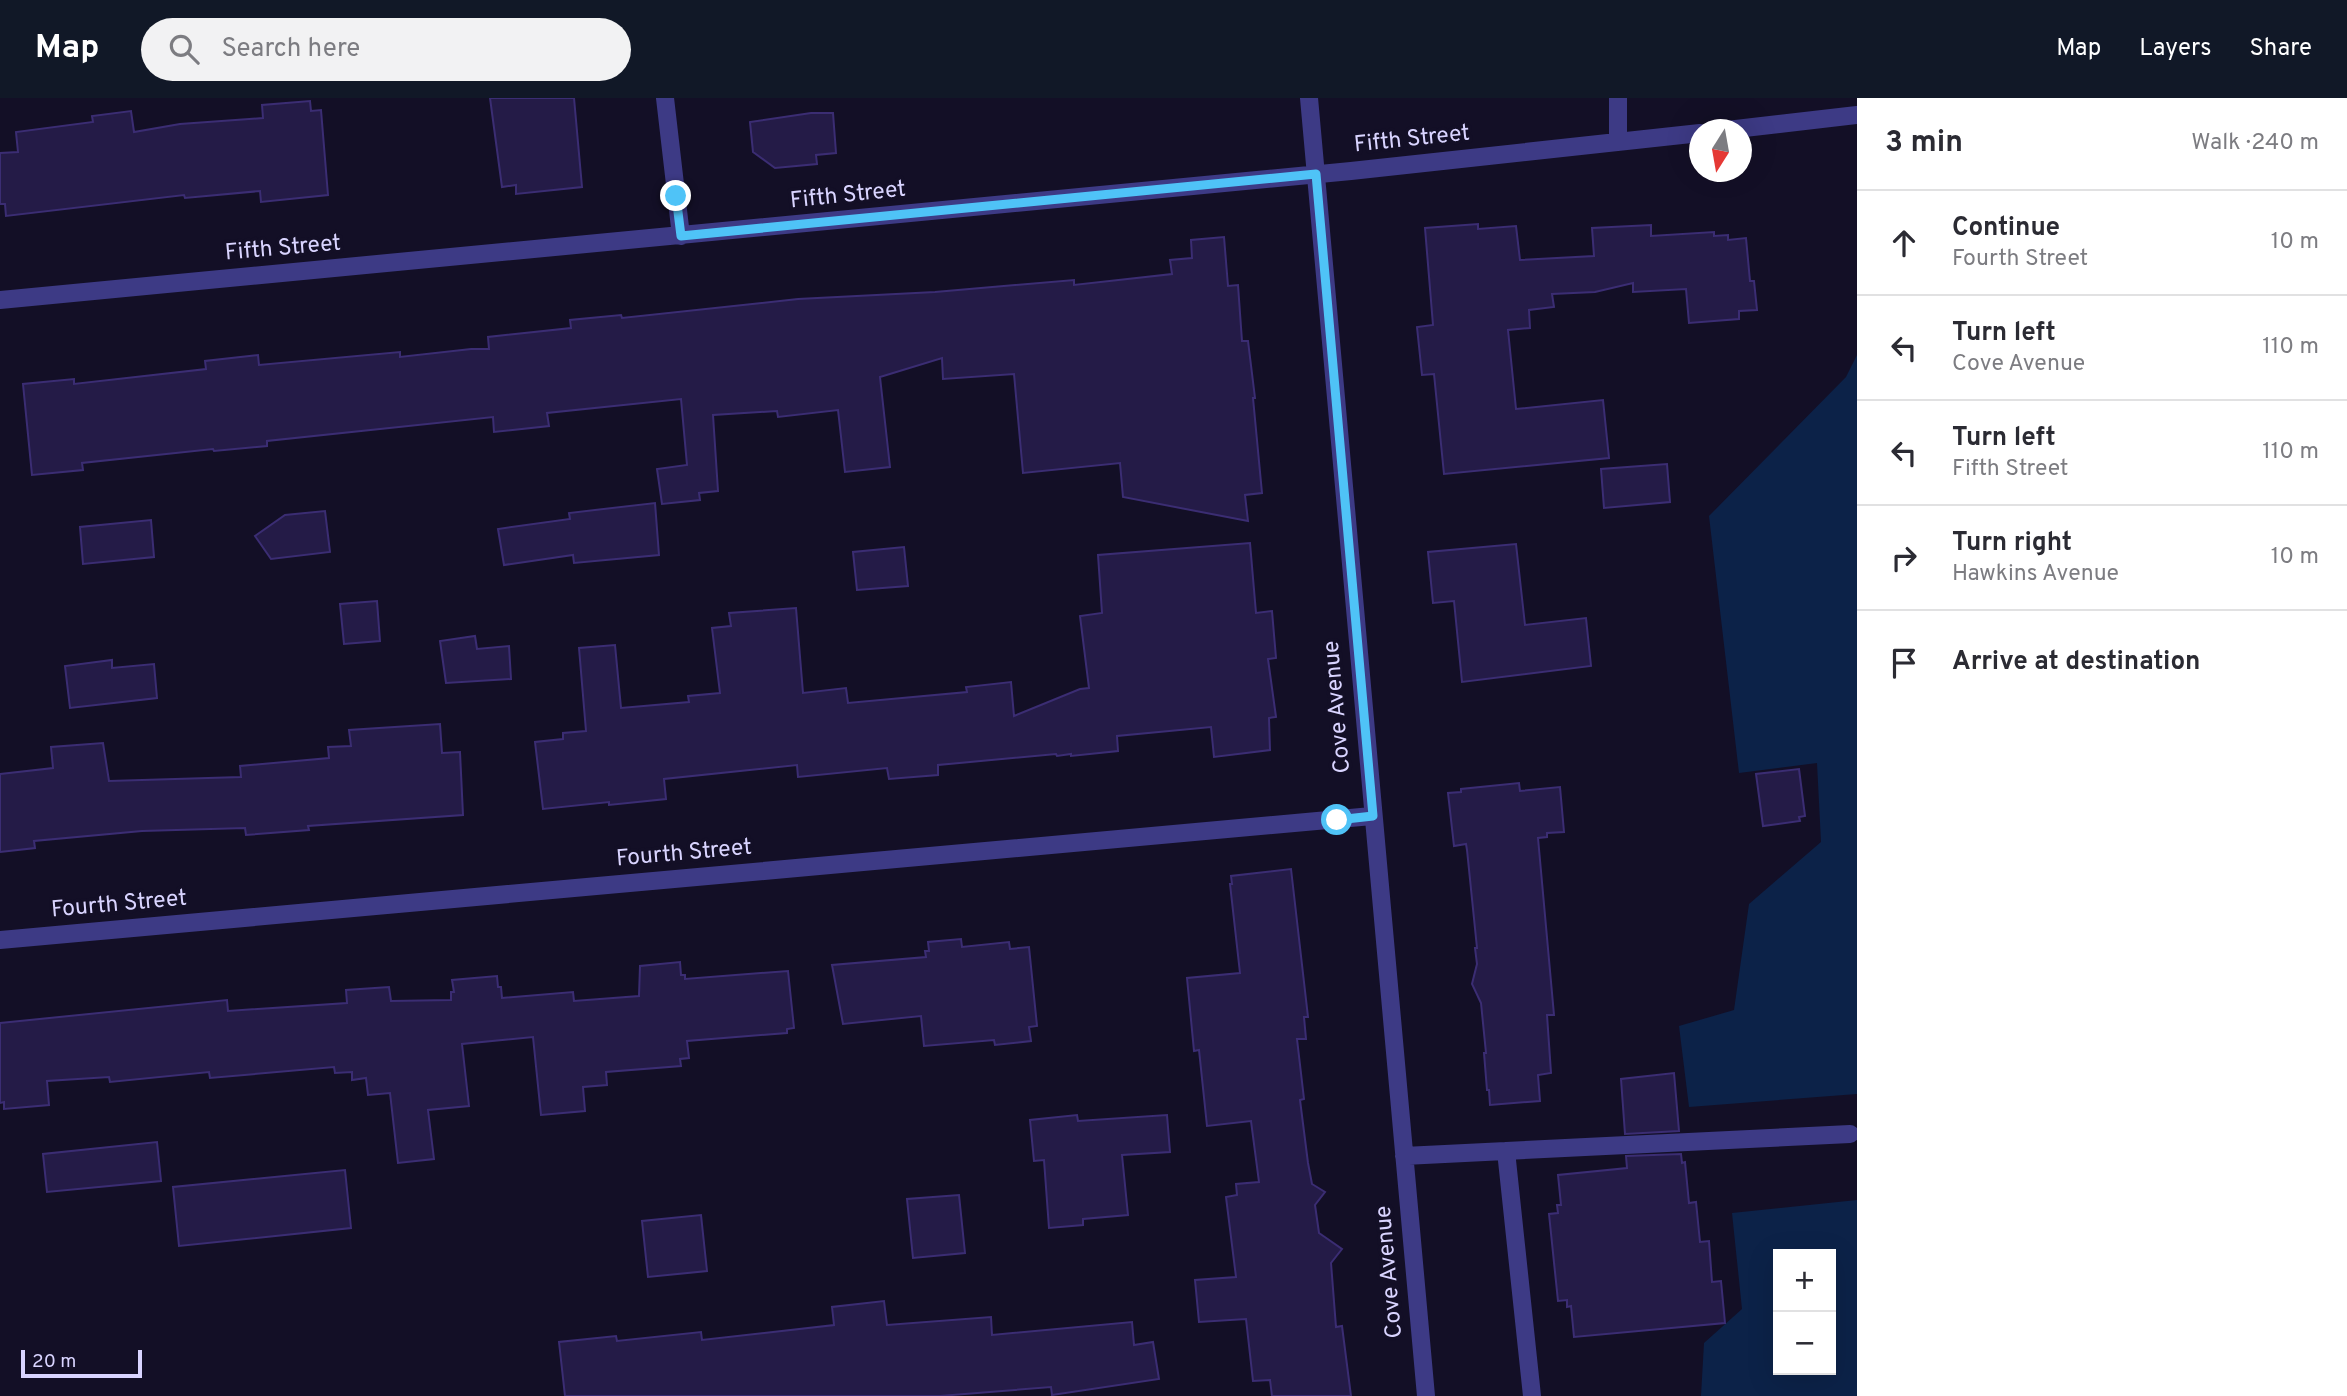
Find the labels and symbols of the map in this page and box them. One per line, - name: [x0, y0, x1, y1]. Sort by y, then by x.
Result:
- street label: Fifth Street: [1353, 119, 1471, 161]
- north arrow: [1689, 119, 1752, 182]
- street label: Fifth Street: [789, 175, 907, 217]
- route end: [660, 180, 691, 211]
- street label: Fifth Street: [224, 229, 342, 269]
- street label: Cove Avenue: [1318, 639, 1358, 775]
- route start: [1321, 804, 1352, 835]
- street label: Fourth Street: [615, 834, 753, 874]
- street label: Fourth Street: [50, 885, 188, 925]
- street label: Cove Avenue: [1370, 1204, 1410, 1340]
- scale bar: [21, 1347, 142, 1379]

